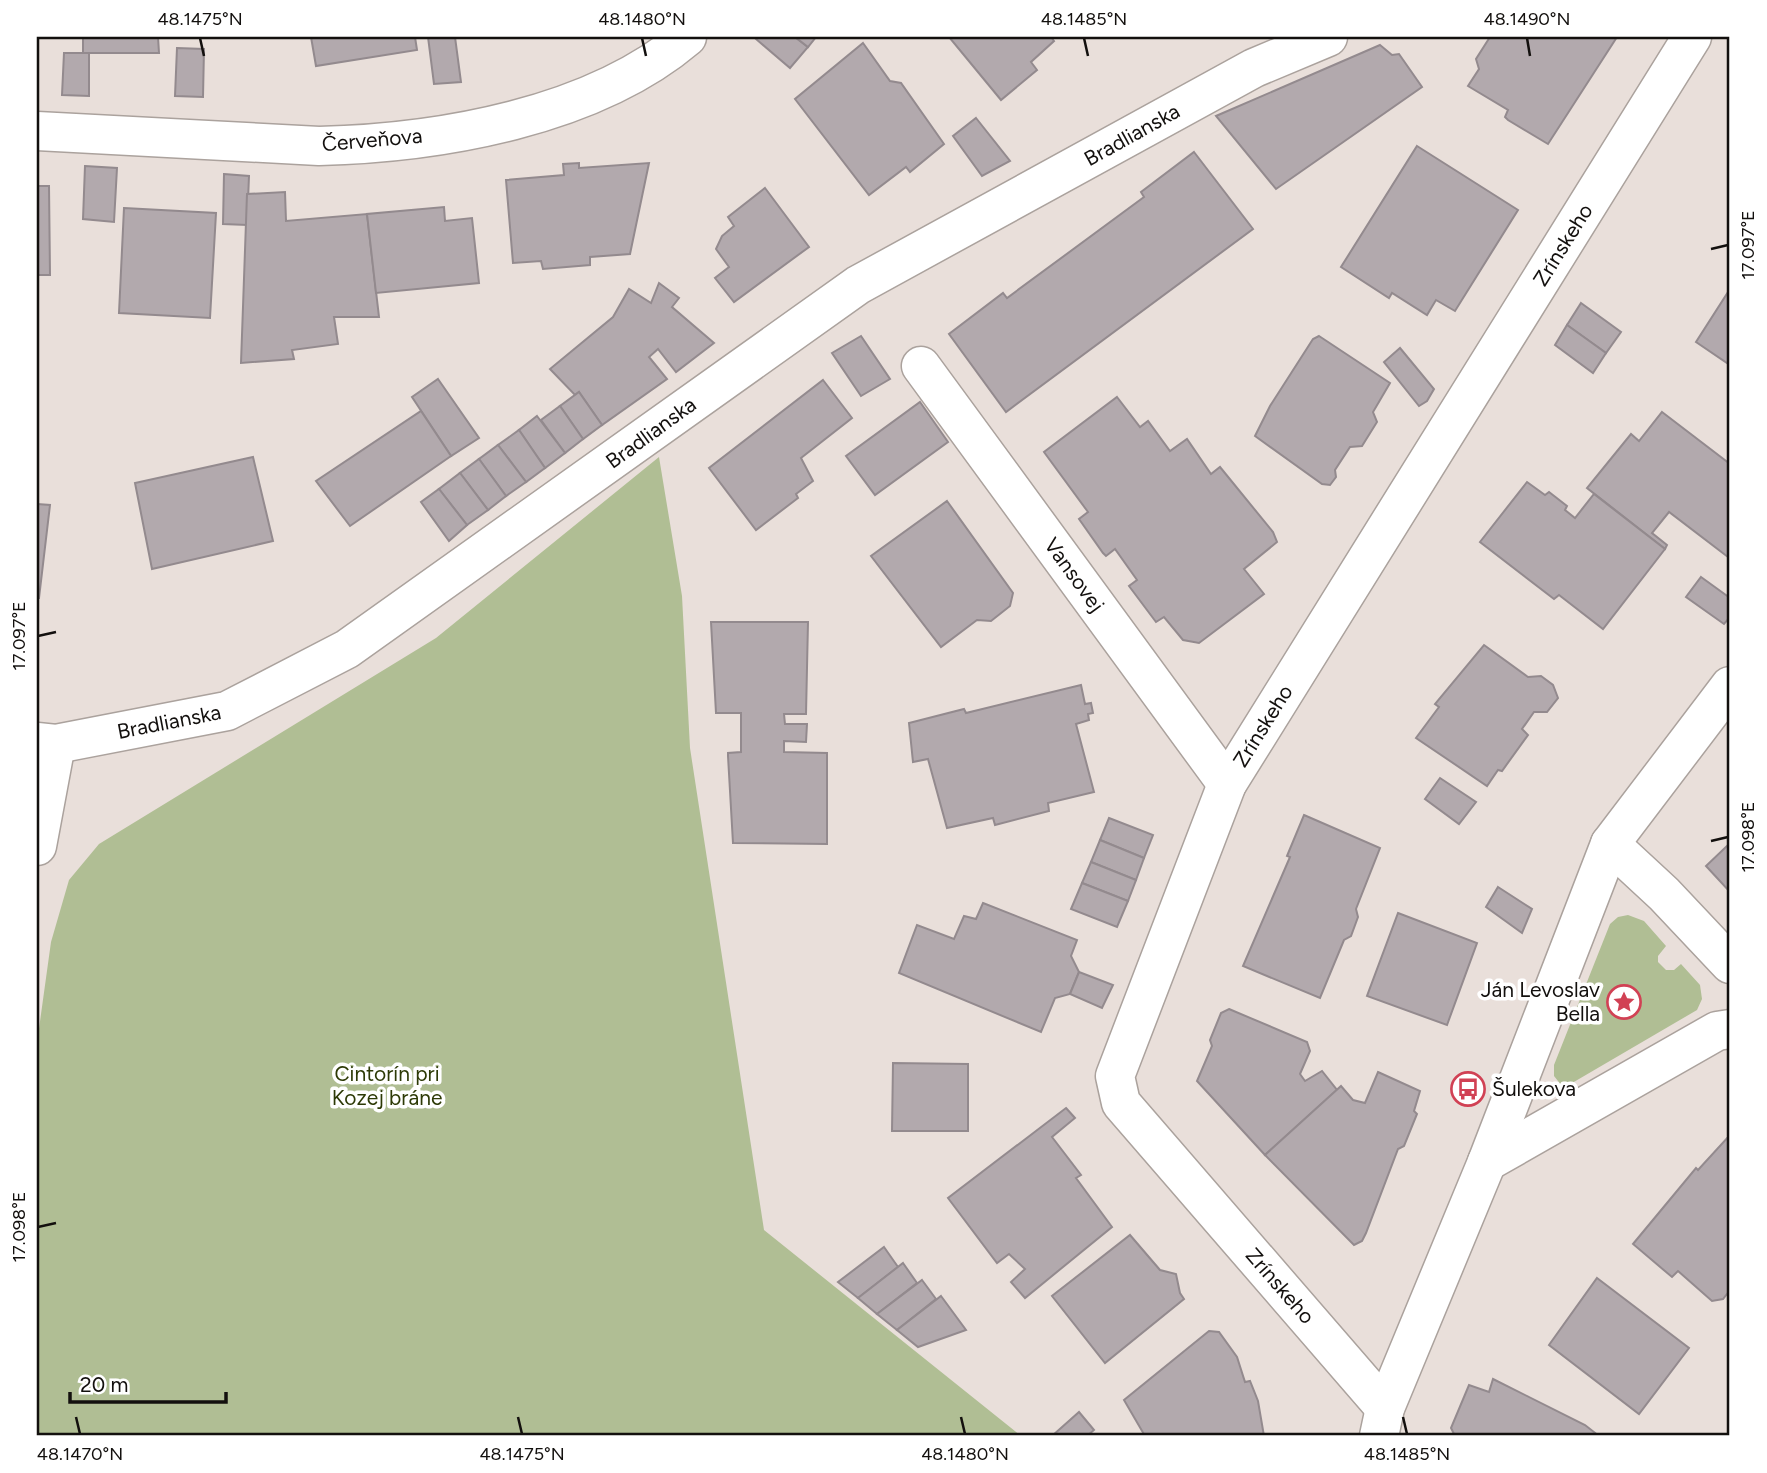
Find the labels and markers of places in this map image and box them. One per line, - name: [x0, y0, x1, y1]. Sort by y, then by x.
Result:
- place label: Ján Levoslav Bella: [1481, 977, 1600, 1026]
- place icon: Ján Levoslav Bella: [1605, 983, 1643, 1021]
- bus stop icon: Šulekova: [1449, 1070, 1487, 1108]
- place label: Šulekova: [1492, 1076, 1576, 1101]

